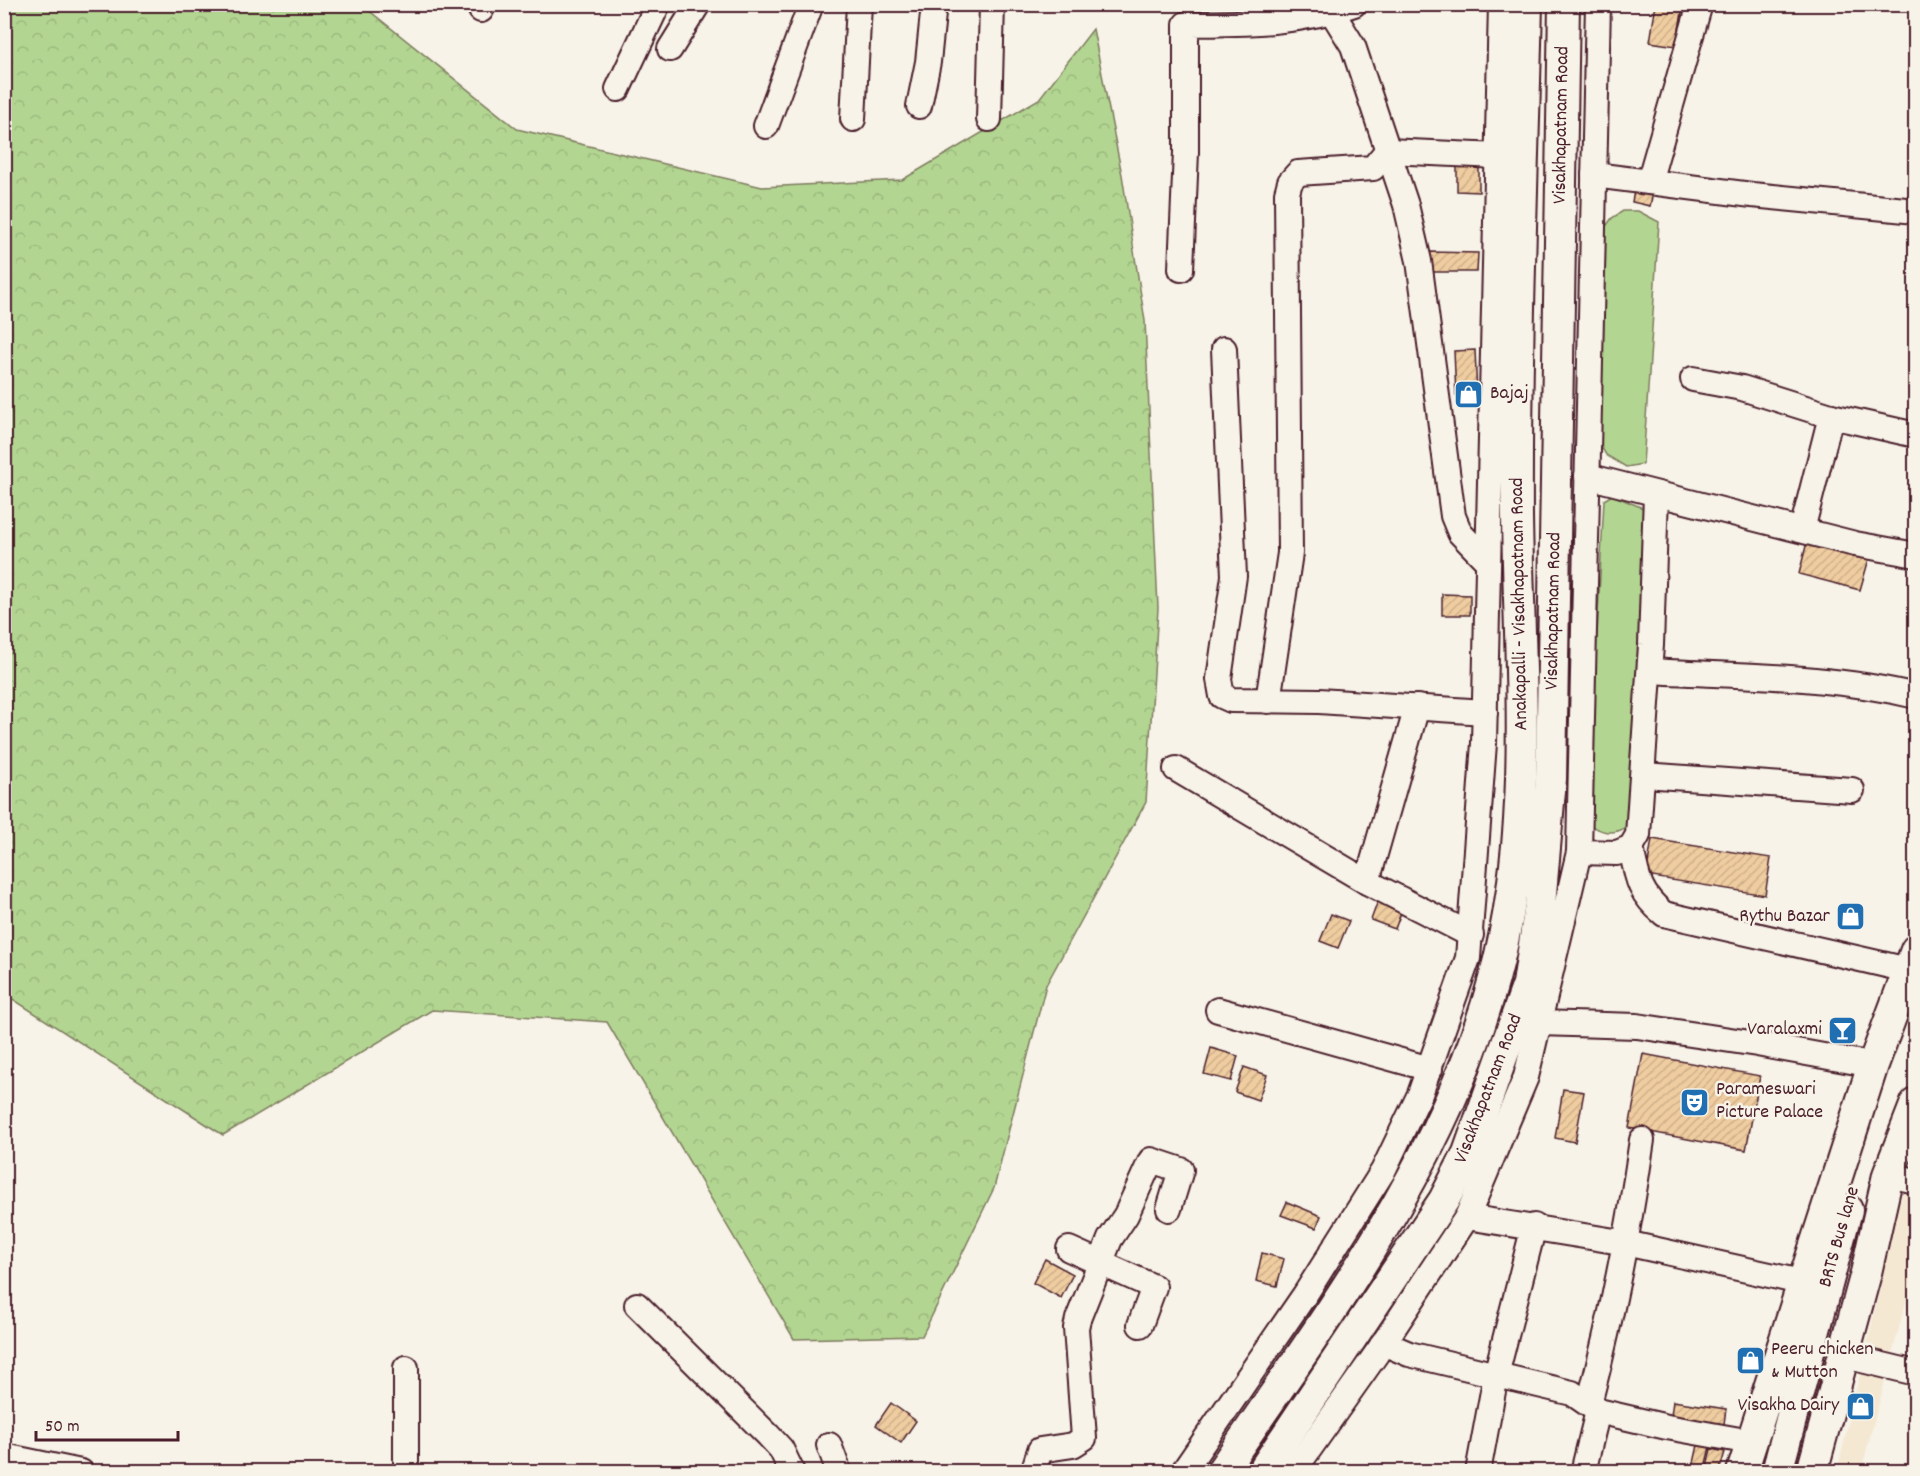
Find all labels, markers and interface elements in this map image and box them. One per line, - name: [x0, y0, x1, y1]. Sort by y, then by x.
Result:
- street label: Visakhapatnam Road: [1547, 46, 1577, 204]
- shop icon: Bajaj: [1453, 378, 1485, 410]
- place label: Bajaj: [1490, 380, 1529, 408]
- street label: Anakapalli - Visakhapatnam Road: [1504, 477, 1536, 731]
- street label: Visakhapatnam Road: [1539, 532, 1569, 690]
- shop icon: Rythu Bazar: [1835, 901, 1867, 933]
- place label: Rythu Bazar: [1739, 903, 1831, 931]
- street label: Visakhapatnam Road: [1448, 1010, 1530, 1168]
- bar icon: Varalaxmi: [1827, 1014, 1859, 1046]
- place label: Varalaxmi: [1747, 1016, 1822, 1044]
- place label: Parameswari Picture Palace: [1716, 1076, 1823, 1127]
- theatre icon: Parameswari Picture Palace: [1679, 1086, 1711, 1118]
- street label: BRTS Bus lane: [1812, 1183, 1868, 1291]
- place label: Peeru chicken & Mutton: [1771, 1336, 1873, 1387]
- shop icon: Peeru chicken & Mutton: [1734, 1345, 1766, 1377]
- shop icon: Visakha Dairy: [1844, 1390, 1876, 1422]
- place label: Visakha Dairy: [1738, 1392, 1840, 1420]
- scale bar: [36, 1404, 178, 1442]
- text: 50 m: [45, 1415, 80, 1440]

